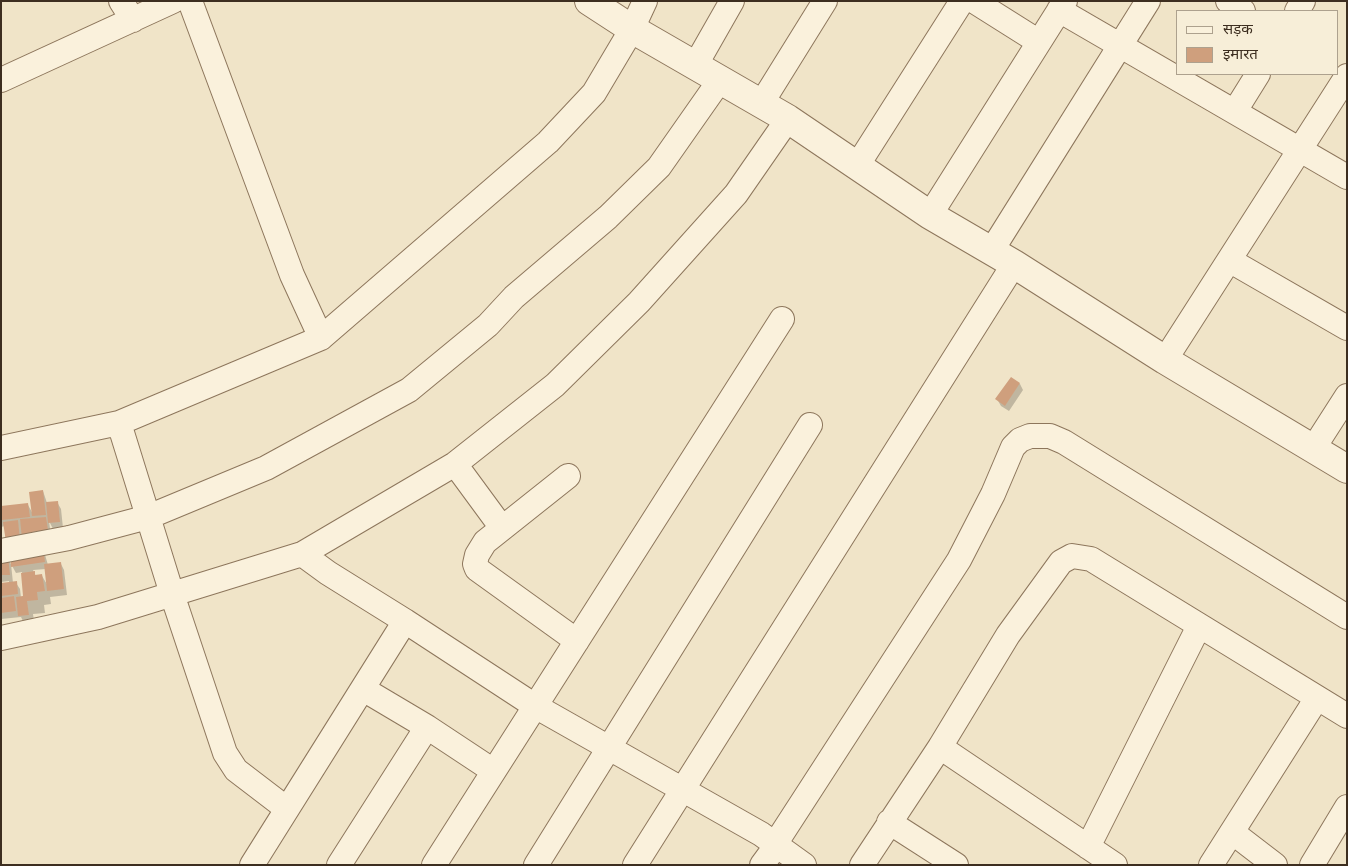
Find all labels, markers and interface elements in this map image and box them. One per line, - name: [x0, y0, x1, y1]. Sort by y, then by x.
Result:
- legend: [1176, 10, 1338, 75]
- text: सड़क: [1223, 19, 1253, 38]
- text: इमारत: [1223, 44, 1258, 63]

